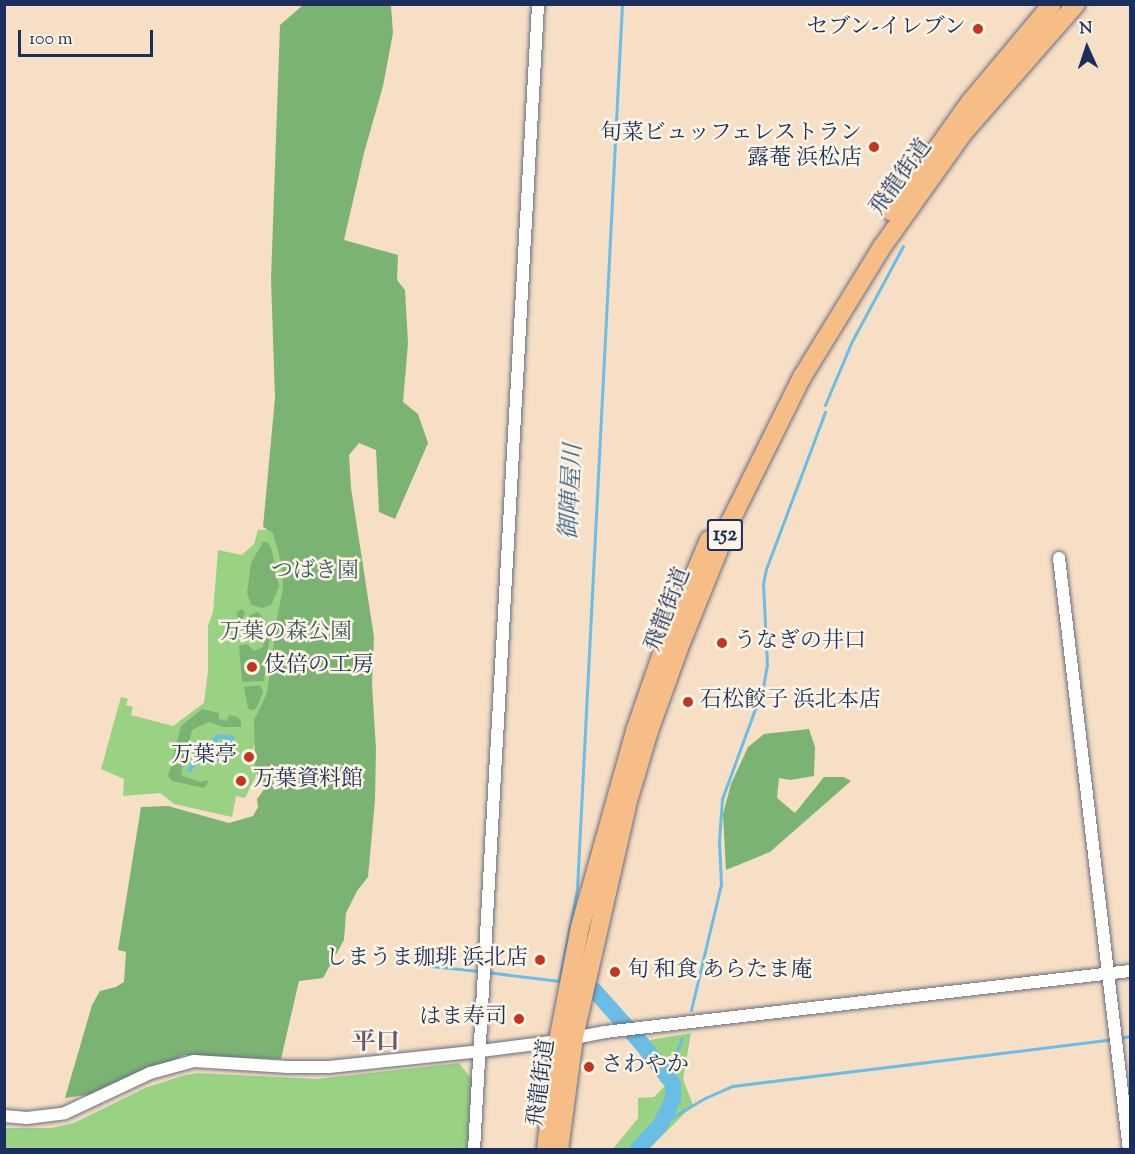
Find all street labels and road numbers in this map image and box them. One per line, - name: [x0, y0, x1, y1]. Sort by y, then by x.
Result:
- street label: 飛龍街道: [865, 135, 939, 221]
- road number: 152: [706, 517, 744, 553]
- street label: 飛龍街道: [641, 564, 697, 656]
- street label: 飛龍街道: [524, 1038, 562, 1128]

